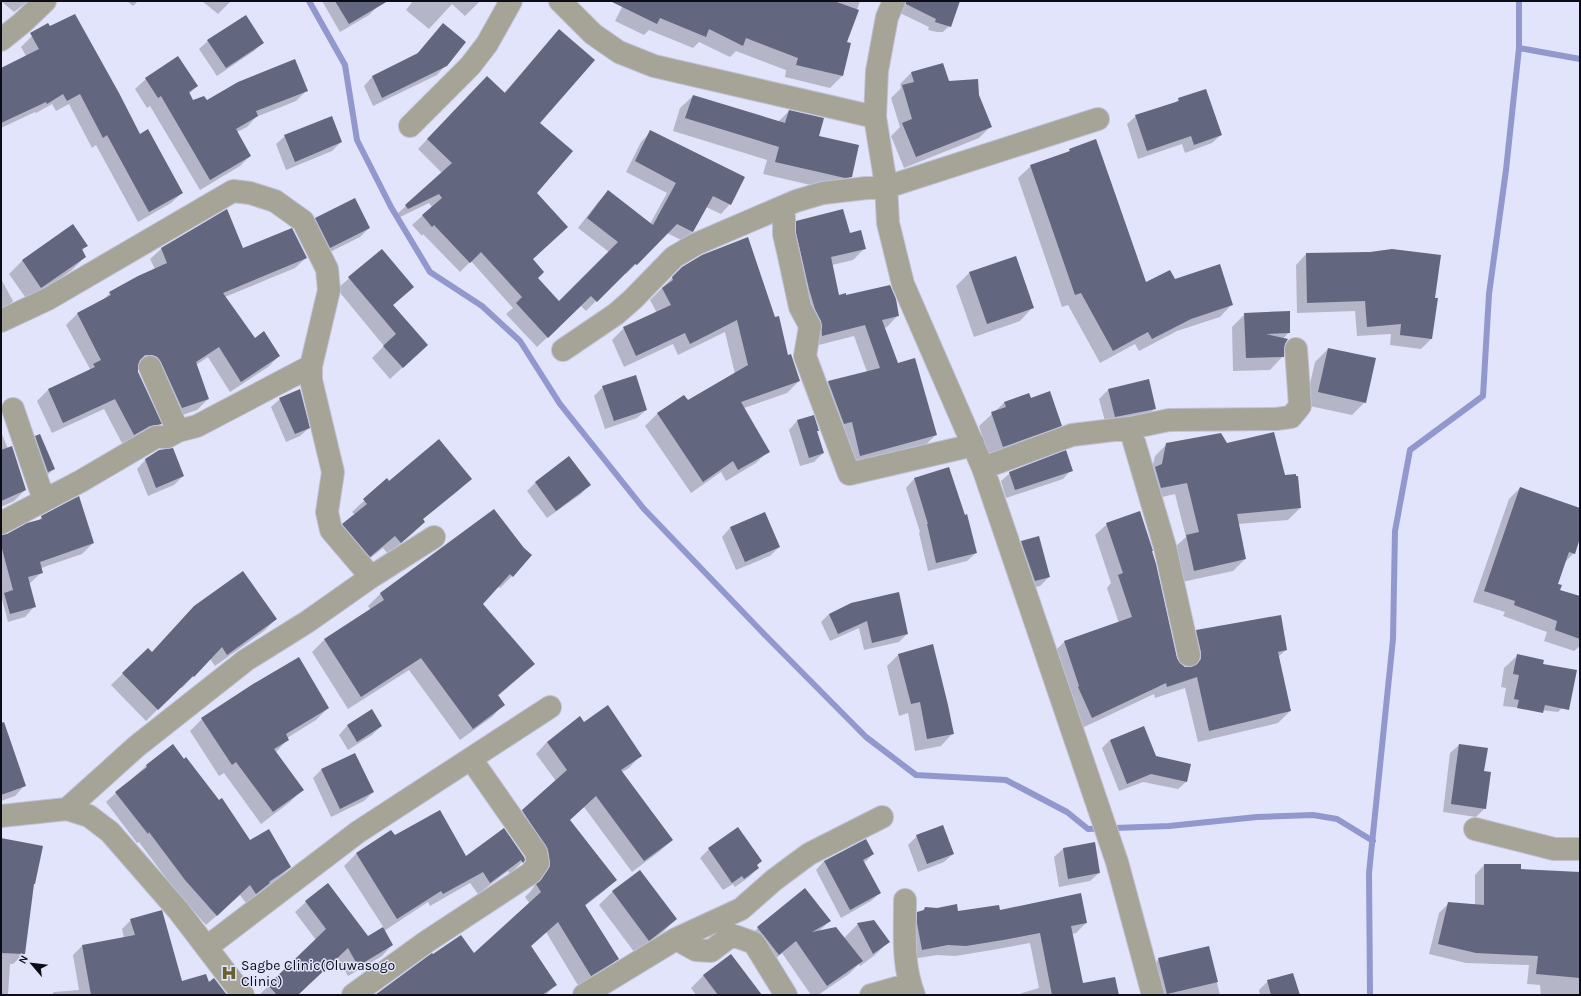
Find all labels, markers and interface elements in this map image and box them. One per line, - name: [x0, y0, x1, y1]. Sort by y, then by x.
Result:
- north arrow: [12, 944, 52, 984]
- text: N: [16, 953, 31, 966]
- place label: Sagbe Clinic(Oluwasogo Clinic): [241, 957, 395, 990]
- hospital icon: Sagbe Clinic(Oluwasogo Clinic): [220, 964, 238, 982]

